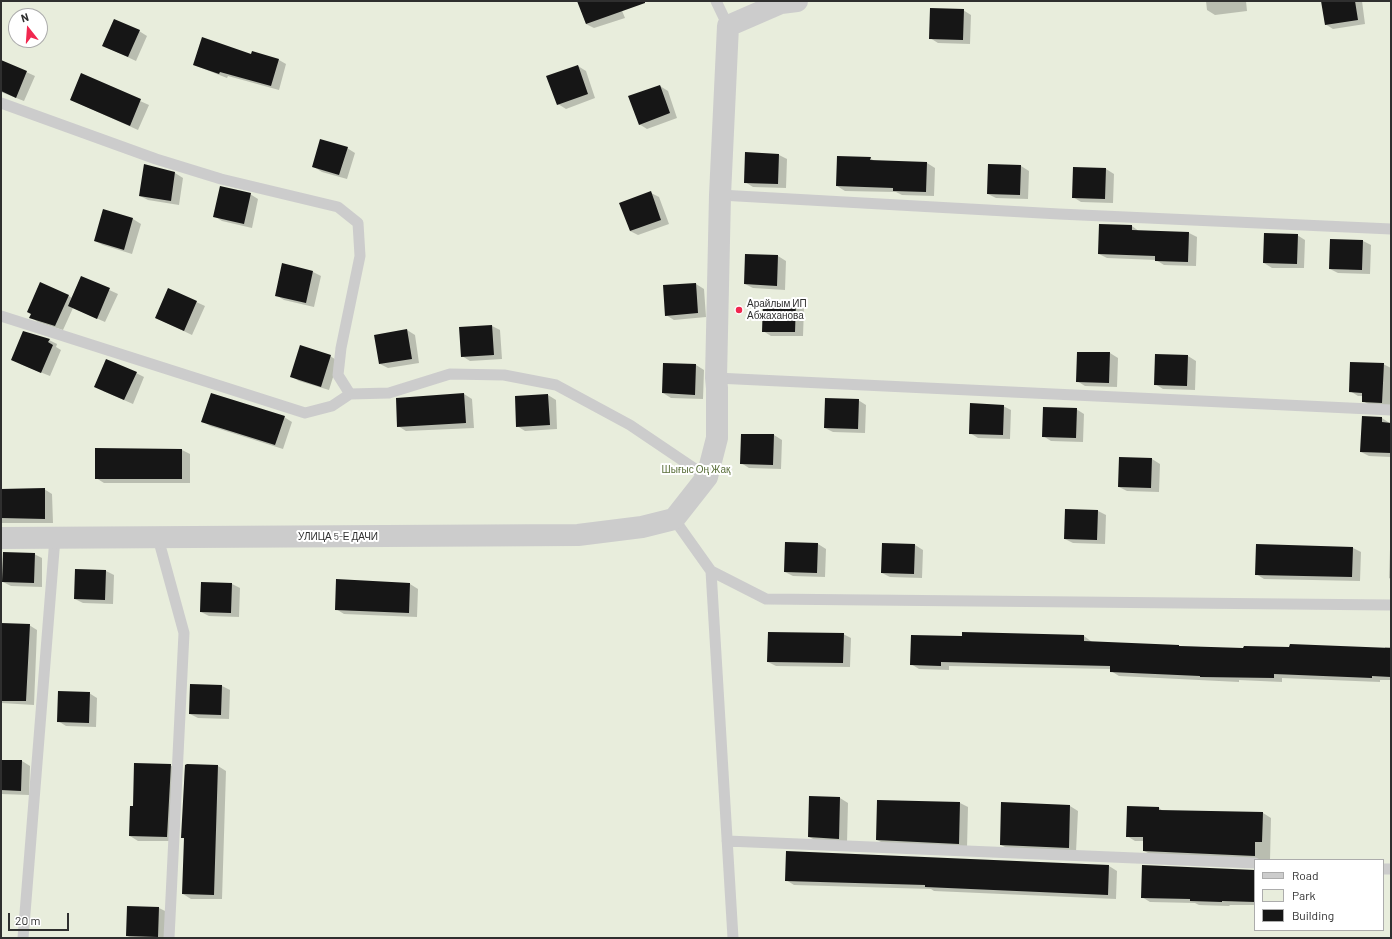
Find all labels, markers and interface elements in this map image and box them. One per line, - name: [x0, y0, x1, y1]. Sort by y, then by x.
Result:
- north arrow: [8, 8, 48, 48]
- text: N: [19, 10, 30, 24]
- place label: Арайлым ИП Абжаханова: [747, 298, 807, 322]
- marker: Арайлым ИП Абжаханова: [734, 305, 744, 315]
- park label: Шығыс Оң Жақ: [662, 464, 730, 476]
- street label: УЛИЦА 5-Е ДАЧИ: [298, 531, 378, 543]
- legend: [1254, 859, 1384, 931]
- text: Road: [1292, 868, 1319, 882]
- text: Park: [1292, 888, 1316, 902]
- scale bar: [10, 905, 71, 931]
- text: Building: [1292, 908, 1334, 922]
- text: 20 m: [15, 913, 41, 927]

